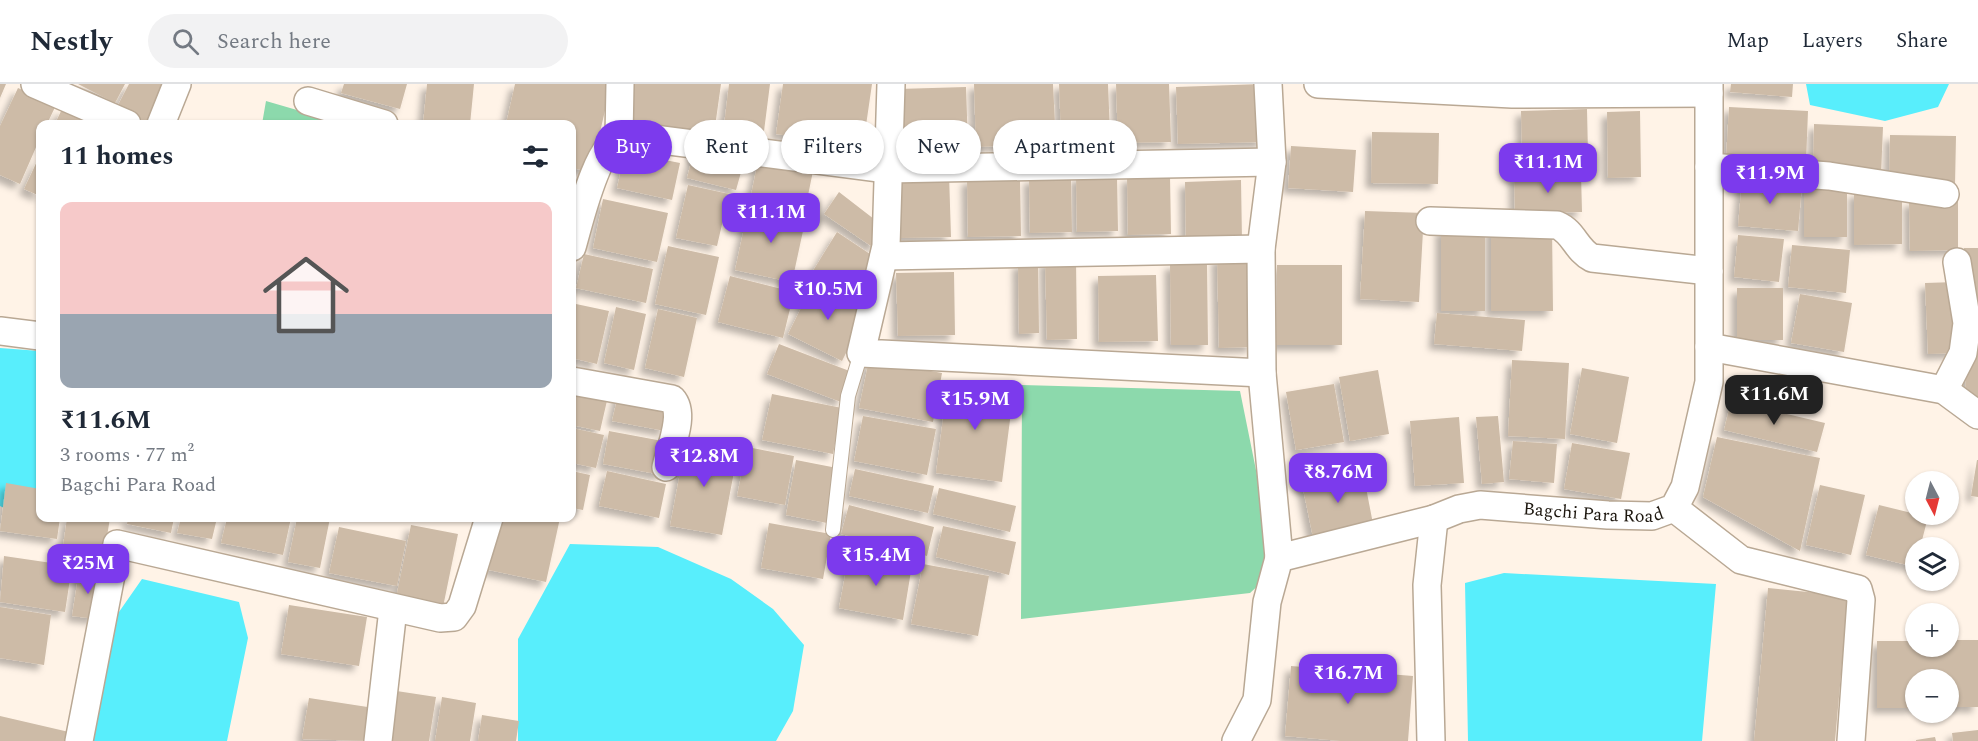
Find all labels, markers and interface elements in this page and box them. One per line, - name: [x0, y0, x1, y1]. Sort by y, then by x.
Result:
- search box: [148, 14, 568, 68]
- text: Nestly: [30, 20, 112, 63]
- icon: search: [169, 25, 202, 58]
- text: Search here: [217, 25, 331, 58]
- text: Map: [1727, 25, 1769, 57]
- text: Layers: [1802, 25, 1863, 57]
- text: Share: [1896, 25, 1948, 57]
- chip: Buy: [594, 120, 672, 174]
- chip: Rent: [684, 120, 769, 174]
- chip: Filters: [781, 120, 884, 174]
- chip: New: [896, 120, 981, 174]
- chip: Apartment: [993, 120, 1137, 174]
- text: 11 homes: [60, 136, 174, 176]
- icon: filters: [519, 140, 552, 173]
- pin: ₹11.1M: [1499, 143, 1597, 194]
- text: ₹11.1M: [1513, 147, 1583, 177]
- pin: ₹11.9M: [1721, 154, 1819, 205]
- text: ₹11.9M: [1735, 158, 1805, 188]
- pin: ₹11.1M: [722, 193, 820, 244]
- text: ₹11.1M: [736, 197, 806, 227]
- icon: home: [252, 241, 360, 349]
- pin: ₹10.5M: [779, 270, 877, 321]
- text: ₹10.5M: [793, 274, 863, 304]
- pin: ₹11.6M: [1725, 375, 1823, 426]
- text: ₹11.6M: [1739, 379, 1809, 409]
- pin: ₹15.9M: [926, 380, 1024, 431]
- text: ₹15.9M: [940, 384, 1010, 414]
- text: ₹11.6M: [60, 400, 151, 440]
- pin: ₹12.8M: [655, 437, 753, 488]
- text: 3 rooms · 77 m²: [60, 440, 194, 470]
- text: ₹12.8M: [669, 441, 739, 471]
- pin: ₹8.76M: [1289, 453, 1387, 504]
- text: ₹8.76M: [1303, 457, 1373, 487]
- text: Bagchi Para Road: [60, 470, 216, 500]
- north arrow: [1905, 471, 1959, 525]
- map controls: [1905, 471, 1959, 723]
- street label: Bagchi Para Road: [1522, 495, 1668, 530]
- pin: ₹15.4M: [827, 536, 925, 587]
- button: layers: [1905, 537, 1959, 591]
- text: ₹15.4M: [841, 540, 911, 570]
- pin: ₹25M: [52, 544, 124, 595]
- text: ₹25M: [61, 548, 115, 578]
- button: +: [1905, 603, 1959, 657]
- pin: ₹16.7M: [1299, 654, 1397, 705]
- text: ₹16.7M: [1313, 658, 1383, 688]
- button: −: [1905, 669, 1959, 723]

